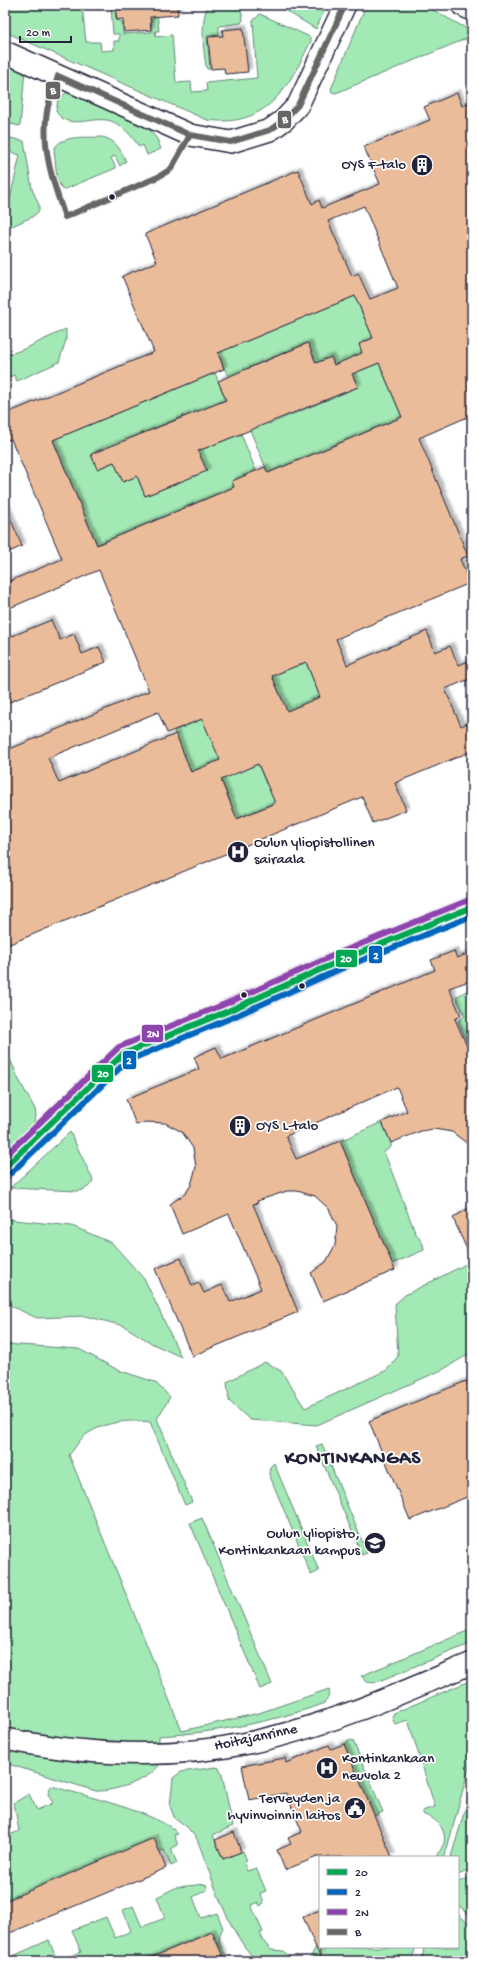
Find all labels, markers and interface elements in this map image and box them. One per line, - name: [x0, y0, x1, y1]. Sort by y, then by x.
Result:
- scale bar: [20, 18, 71, 44]
- text: 20 m: [26, 27, 51, 41]
- line badge: B: [45, 81, 61, 100]
- text: B: [49, 86, 57, 98]
- line badge: B: [277, 110, 292, 129]
- text: B: [281, 115, 289, 127]
- building icon: OYS F-talo: [409, 152, 435, 178]
- place label: OYS F-talo: [342, 156, 406, 174]
- unlabelled marker: [107, 192, 117, 202]
- place label: Oulun yliopistollinen sairaala: [254, 834, 375, 869]
- hospital icon: Oulun yliopistollinen sairaala: [225, 839, 251, 865]
- line badge: 2: [368, 945, 383, 964]
- line badge: 20: [335, 949, 358, 968]
- text: 2: [373, 951, 379, 963]
- text: 20: [340, 954, 353, 966]
- unlabelled marker: [297, 981, 307, 991]
- unlabelled marker: [239, 990, 249, 1000]
- line badge: 2N: [141, 1024, 164, 1043]
- text: 2N: [147, 1029, 159, 1041]
- line badge: 2: [122, 1050, 137, 1070]
- text: 2: [126, 1056, 132, 1068]
- line badge: 20: [91, 1064, 114, 1083]
- text: 20: [97, 1069, 110, 1081]
- building icon: OYS L-talo: [227, 1113, 253, 1139]
- place label: OYS L-talo: [256, 1117, 318, 1135]
- district label: KONTINKANGAS: [284, 1448, 422, 1471]
- place label: Oulun yliopisto, Kontinkankaan kampus: [219, 1525, 360, 1560]
- school or university icon: Oulun yliopisto, Kontinkankaan kampus: [362, 1530, 388, 1556]
- street label: Hoitajanrinne: [213, 1720, 299, 1756]
- place label: Kontinkankaan neuvola 2: [342, 1750, 434, 1785]
- hospital icon: Kontinkankaan neuvola 2: [314, 1755, 340, 1781]
- place label: Terveyden ja hyvinvoinnin laitos: [227, 1790, 341, 1825]
- public building icon: Terveyden ja hyvinvoinnin laitos: [342, 1795, 368, 1821]
- legend: [319, 1856, 459, 1948]
- text: 20: [355, 1867, 368, 1881]
- text: 2: [355, 1887, 361, 1901]
- text: 2N: [355, 1907, 369, 1921]
- text: B: [354, 1927, 362, 1941]

